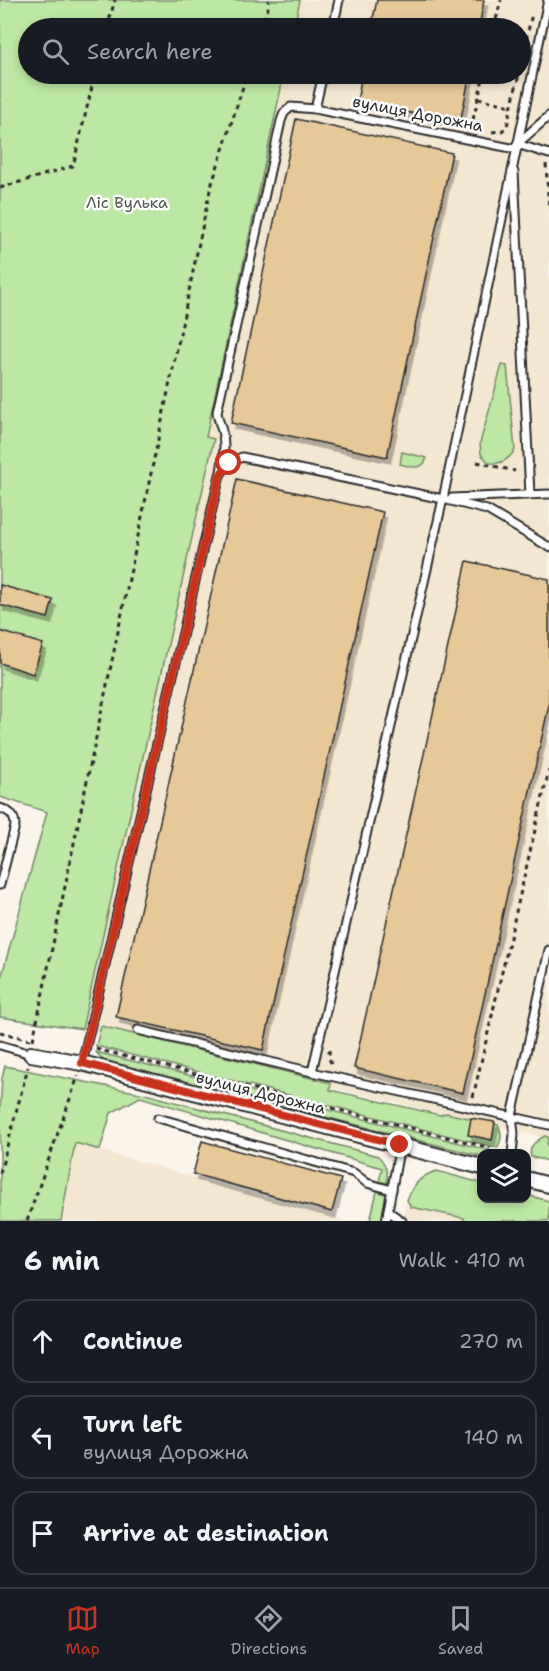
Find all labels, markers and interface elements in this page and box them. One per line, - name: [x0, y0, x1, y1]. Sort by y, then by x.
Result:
- search box: [18, 18, 531, 84]
- icon: search: [39, 35, 72, 68]
- text: Search here: [87, 37, 213, 66]
- street label: вулиця Дорожна: [351, 91, 485, 136]
- park label: Ліс Вулька: [86, 192, 168, 213]
- route start: [215, 449, 241, 475]
- street label: вулиця Дорожна: [194, 1066, 328, 1119]
- route end: [386, 1131, 412, 1157]
- map controls: [477, 1149, 531, 1203]
- button: layers: [477, 1149, 531, 1203]
- text: 6 min: [24, 1243, 100, 1278]
- text: Walk · 410 m: [399, 1247, 525, 1273]
- icon: ahead: [26, 1325, 59, 1358]
- text: Continue: [83, 1327, 183, 1356]
- text: 270 m: [459, 1328, 523, 1354]
- text: Turn left: [83, 1410, 182, 1439]
- icon: left: [26, 1421, 59, 1454]
- text: 140 m: [464, 1424, 523, 1450]
- text: вулиця Дорожна: [83, 1439, 249, 1465]
- icon: arrive: [26, 1517, 59, 1550]
- text: Arrive at destination: [83, 1519, 329, 1548]
- tab: Map: [66, 1602, 100, 1659]
- tab: Directions: [231, 1602, 307, 1659]
- tab: Saved: [438, 1602, 484, 1659]

